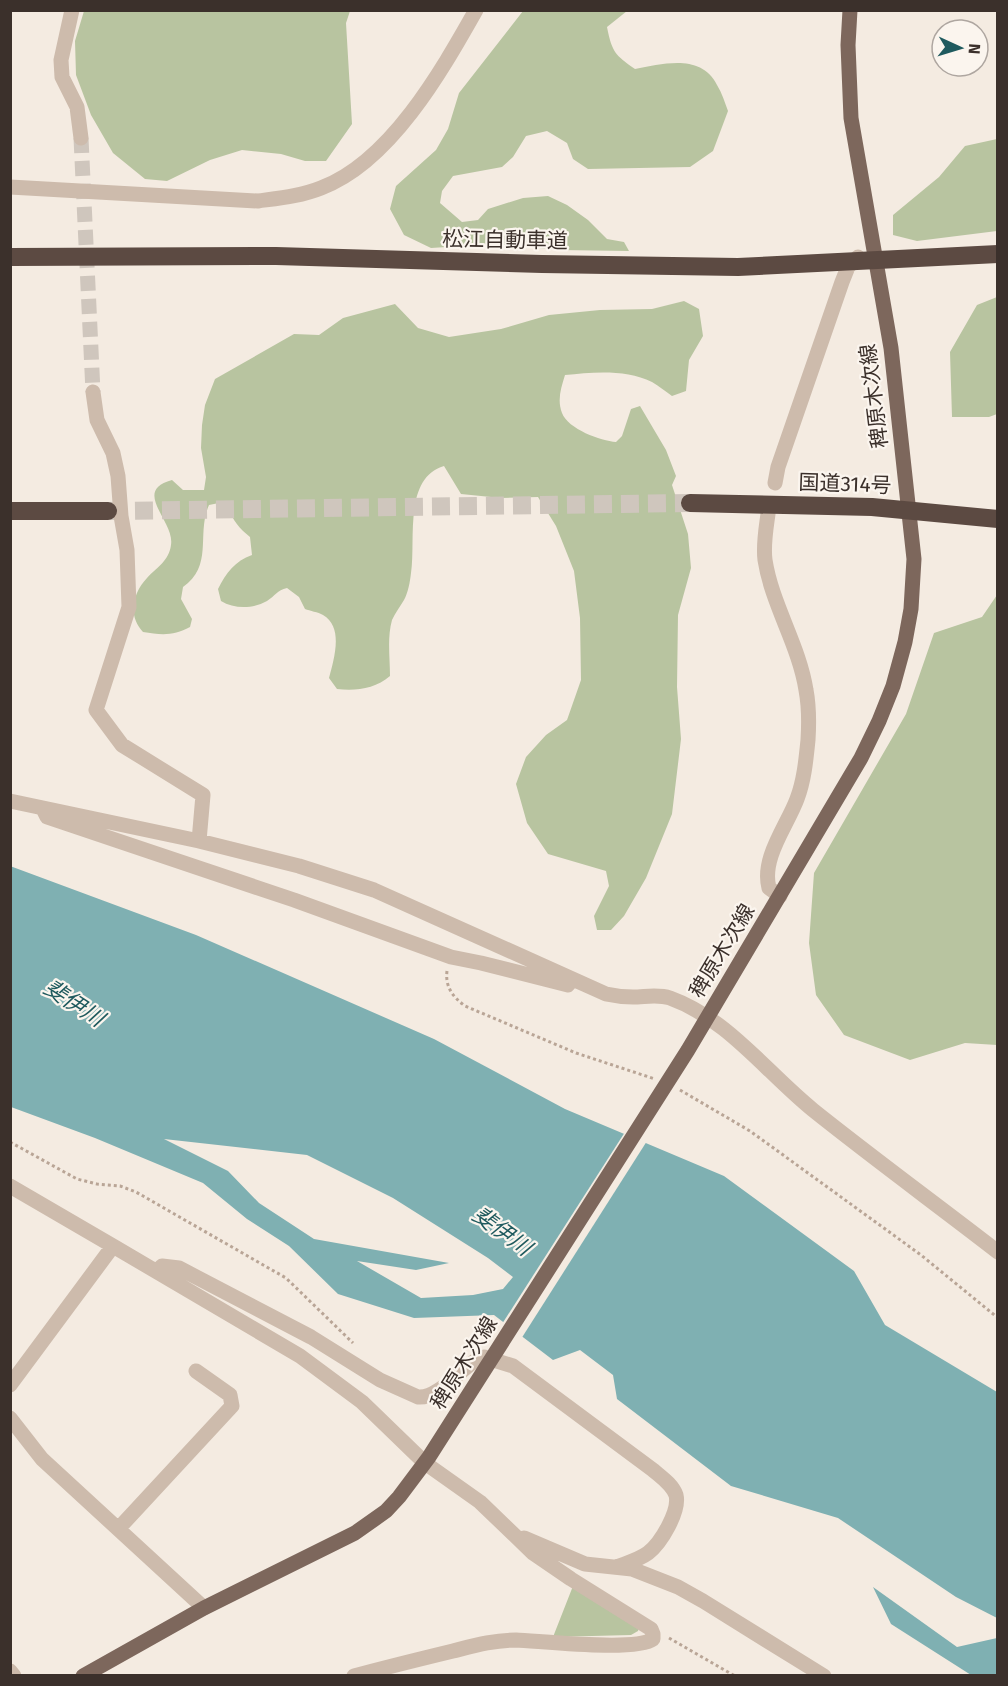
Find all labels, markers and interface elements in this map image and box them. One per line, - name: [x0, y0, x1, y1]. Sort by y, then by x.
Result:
- north arrow: [930, 18, 990, 78]
- text: N: [965, 43, 984, 55]
- street label: 松江自動車道: [442, 226, 568, 254]
- street label: 稗原木次線: [855, 342, 893, 450]
- street label: 国道314号: [798, 469, 892, 499]
- street label: 稗原木次線: [684, 899, 760, 1003]
- water label: 斐伊川: [39, 974, 111, 1033]
- water label: 斐伊川: [467, 1201, 538, 1262]
- street label: 稗原木次線: [425, 1312, 503, 1414]

